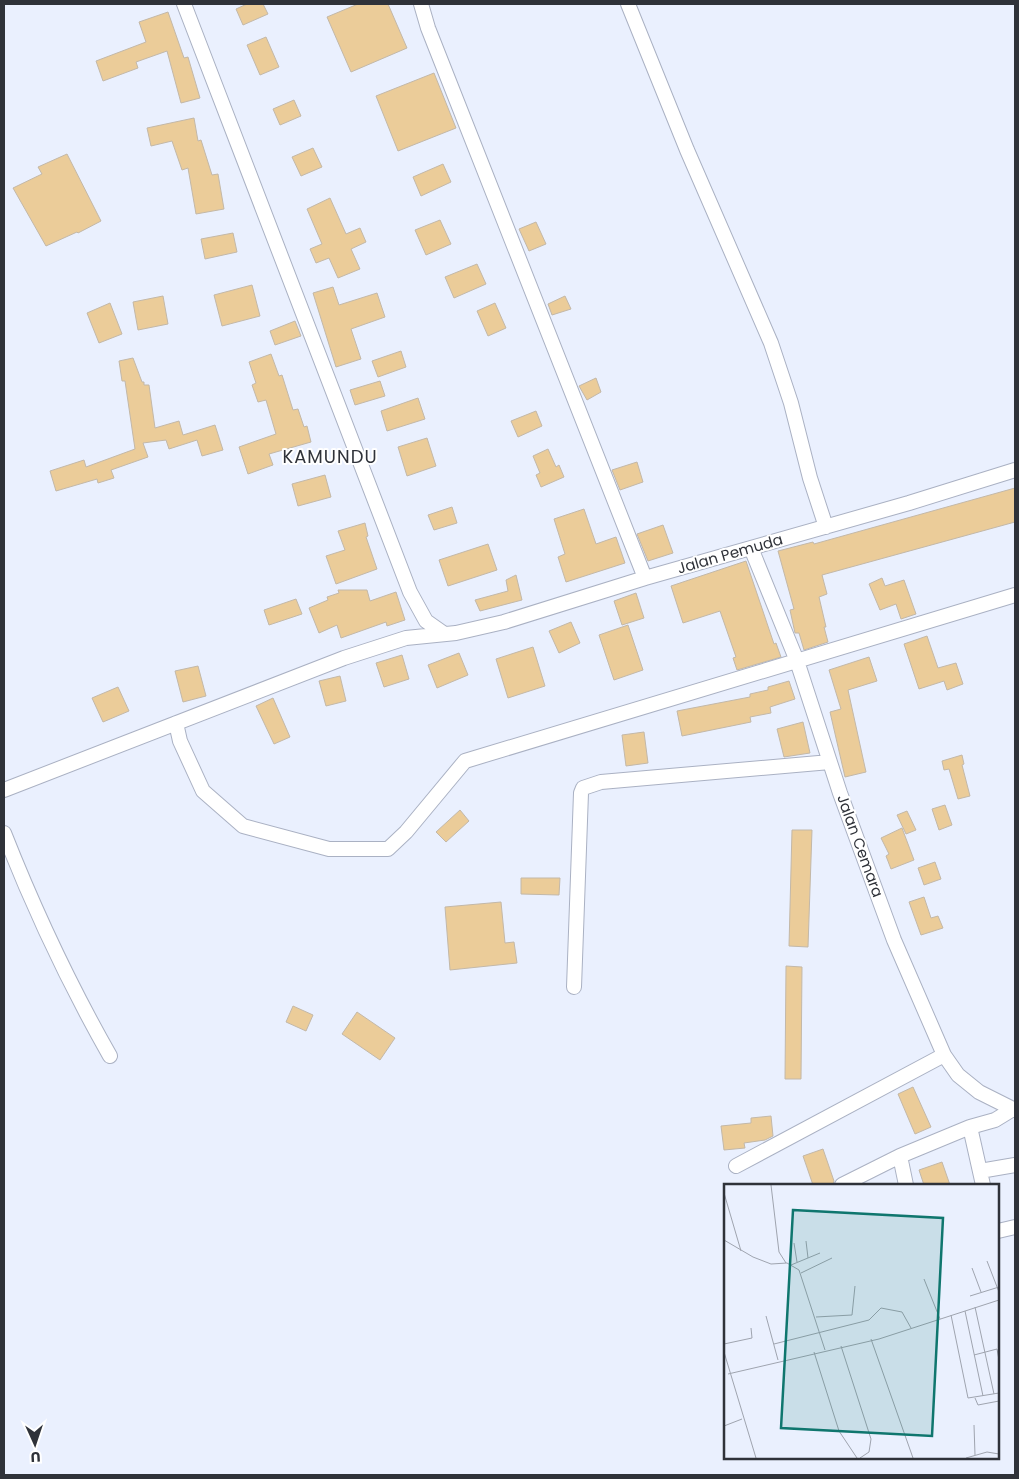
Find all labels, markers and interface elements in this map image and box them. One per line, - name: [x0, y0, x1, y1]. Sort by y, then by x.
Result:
- district label: KAMUNDU: [282, 444, 378, 469]
- street label: Jalan Pemuda: [675, 528, 785, 579]
- street label: Jalan Cemara: [832, 792, 889, 900]
- inset map: [724, 1184, 999, 1459]
- north arrow: [10, 1419, 60, 1469]
- text: U: [30, 1447, 41, 1467]

